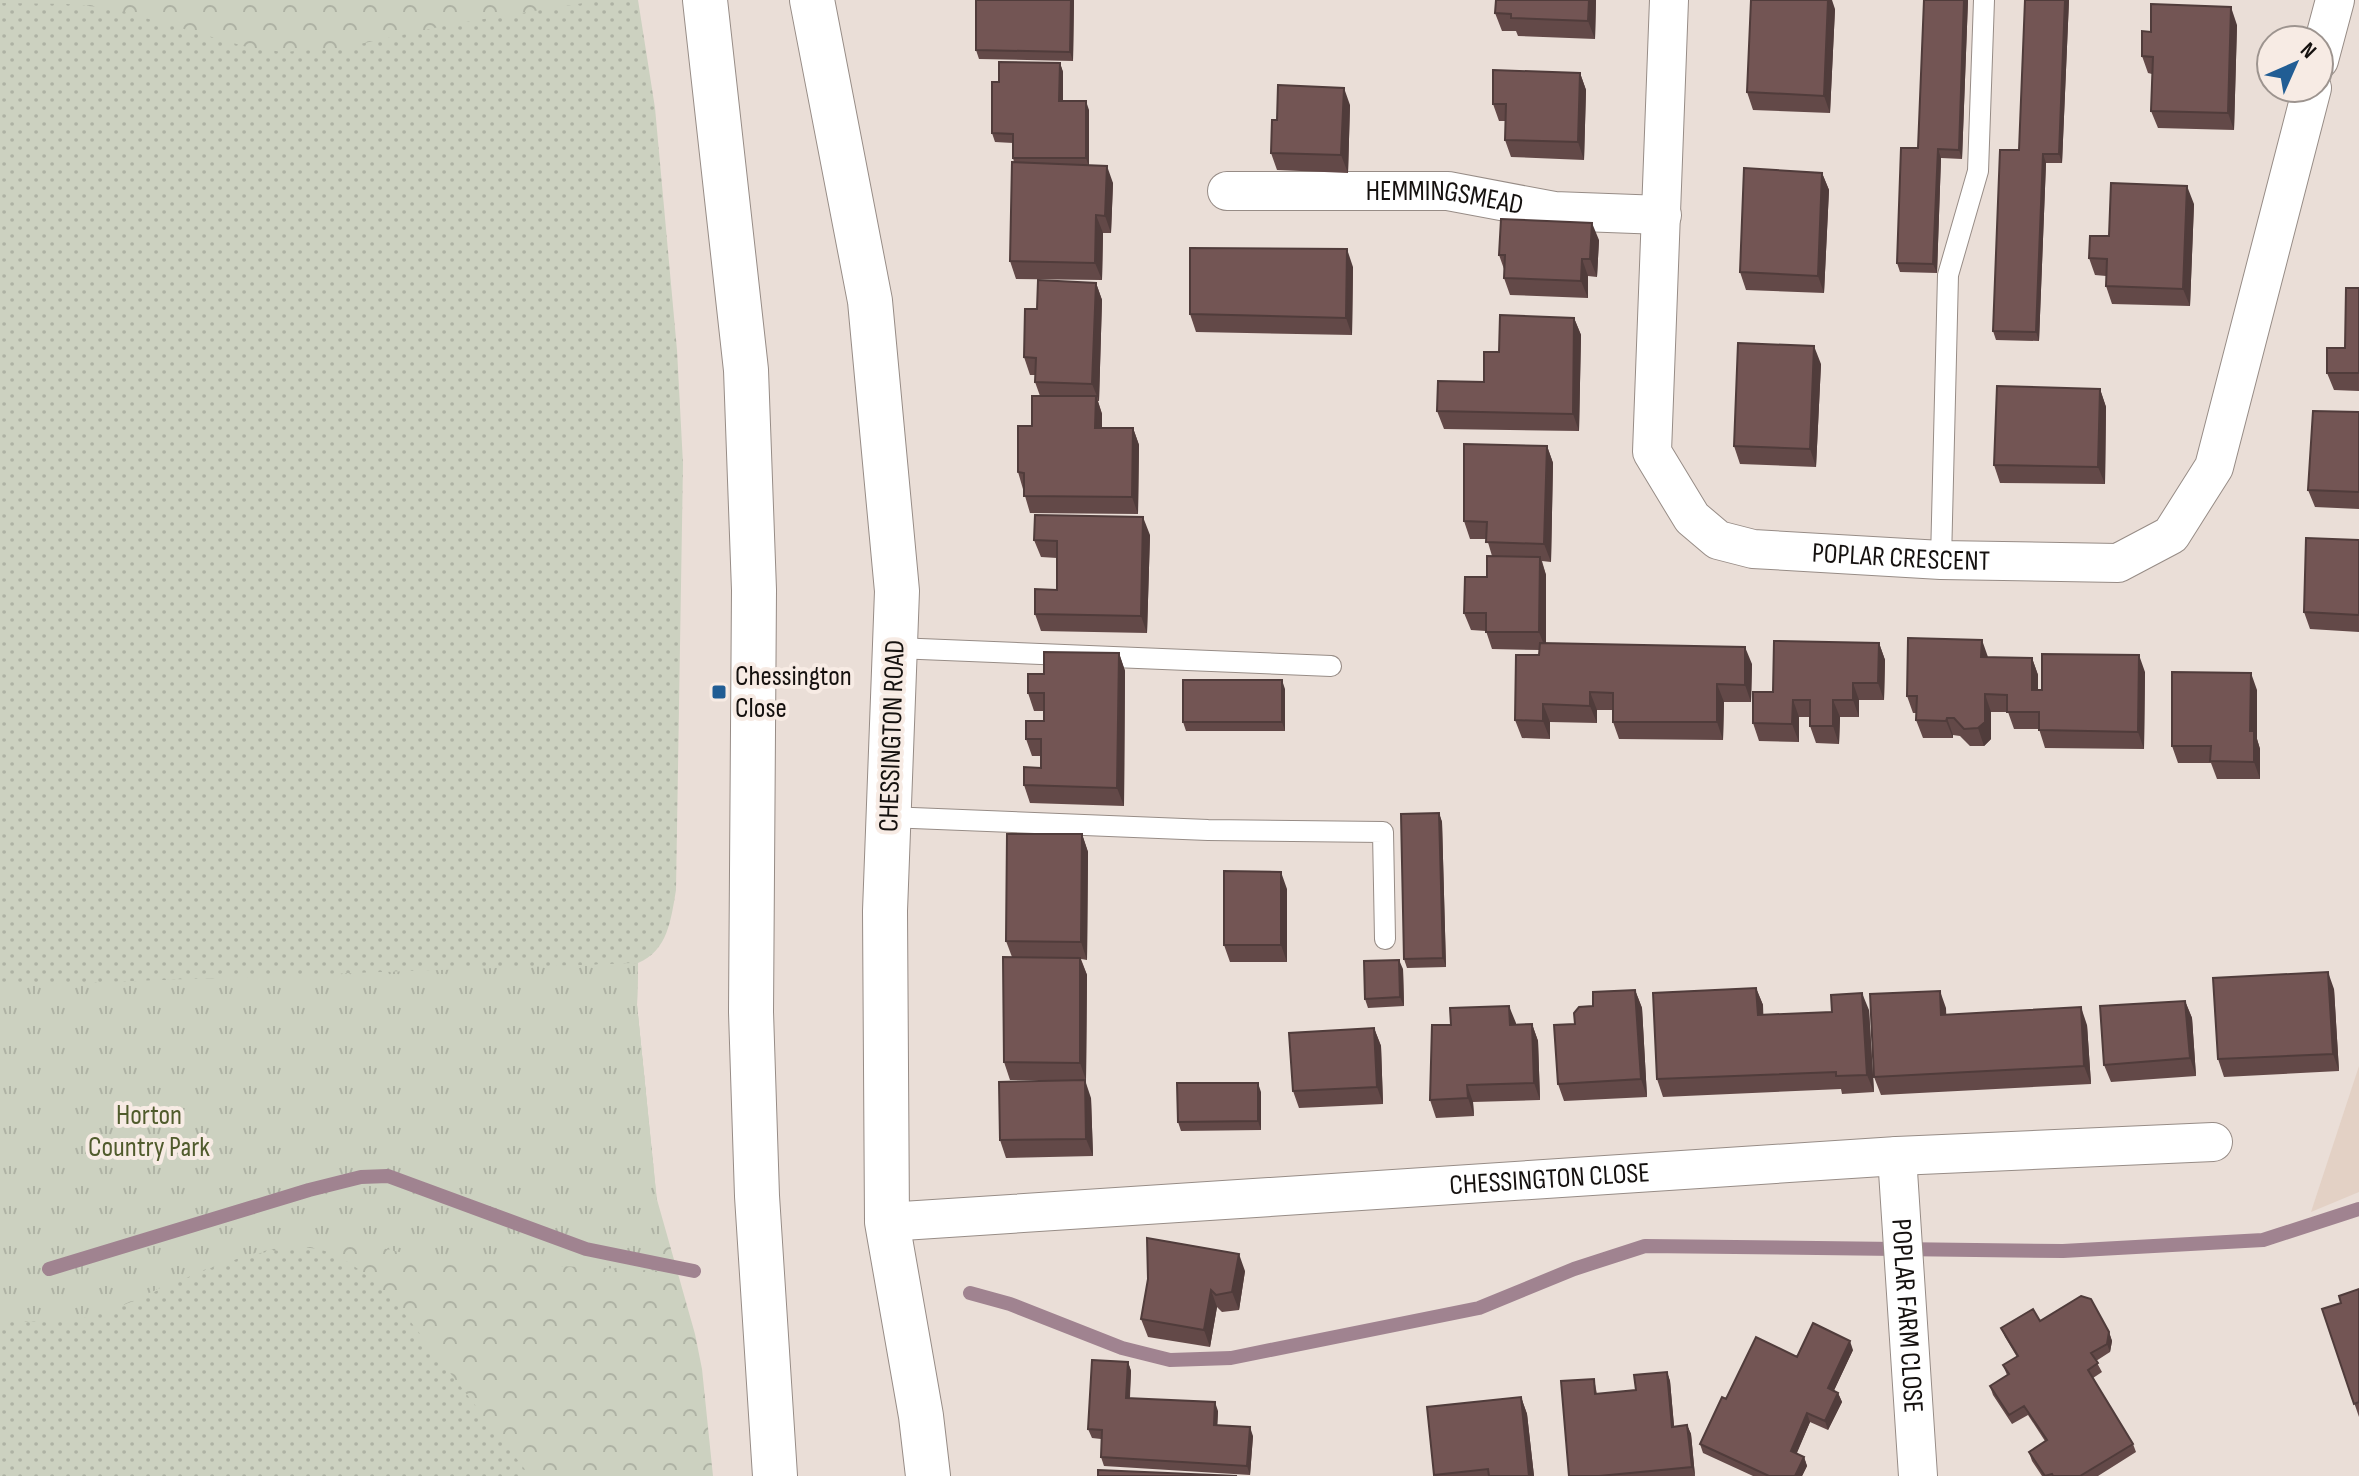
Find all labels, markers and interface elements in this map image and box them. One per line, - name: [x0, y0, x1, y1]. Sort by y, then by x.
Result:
- north arrow: [2255, 24, 2335, 104]
- text: N: [2294, 37, 2322, 65]
- street label: HEMMINGSMEAD: [1366, 174, 1526, 221]
- street label: POPLAR CRESCENT: [1811, 536, 1990, 577]
- street label: CHESSINGTON ROAD: [872, 639, 912, 833]
- place label: Chessington Close: [735, 660, 852, 725]
- marker: Chessington Close: [710, 683, 728, 701]
- park label: Horton Country Park: [88, 1099, 210, 1164]
- street label: CHESSINGTON CLOSE: [1448, 1156, 1651, 1202]
- street label: POPLAR FARM CLOSE: [1885, 1217, 1930, 1414]

